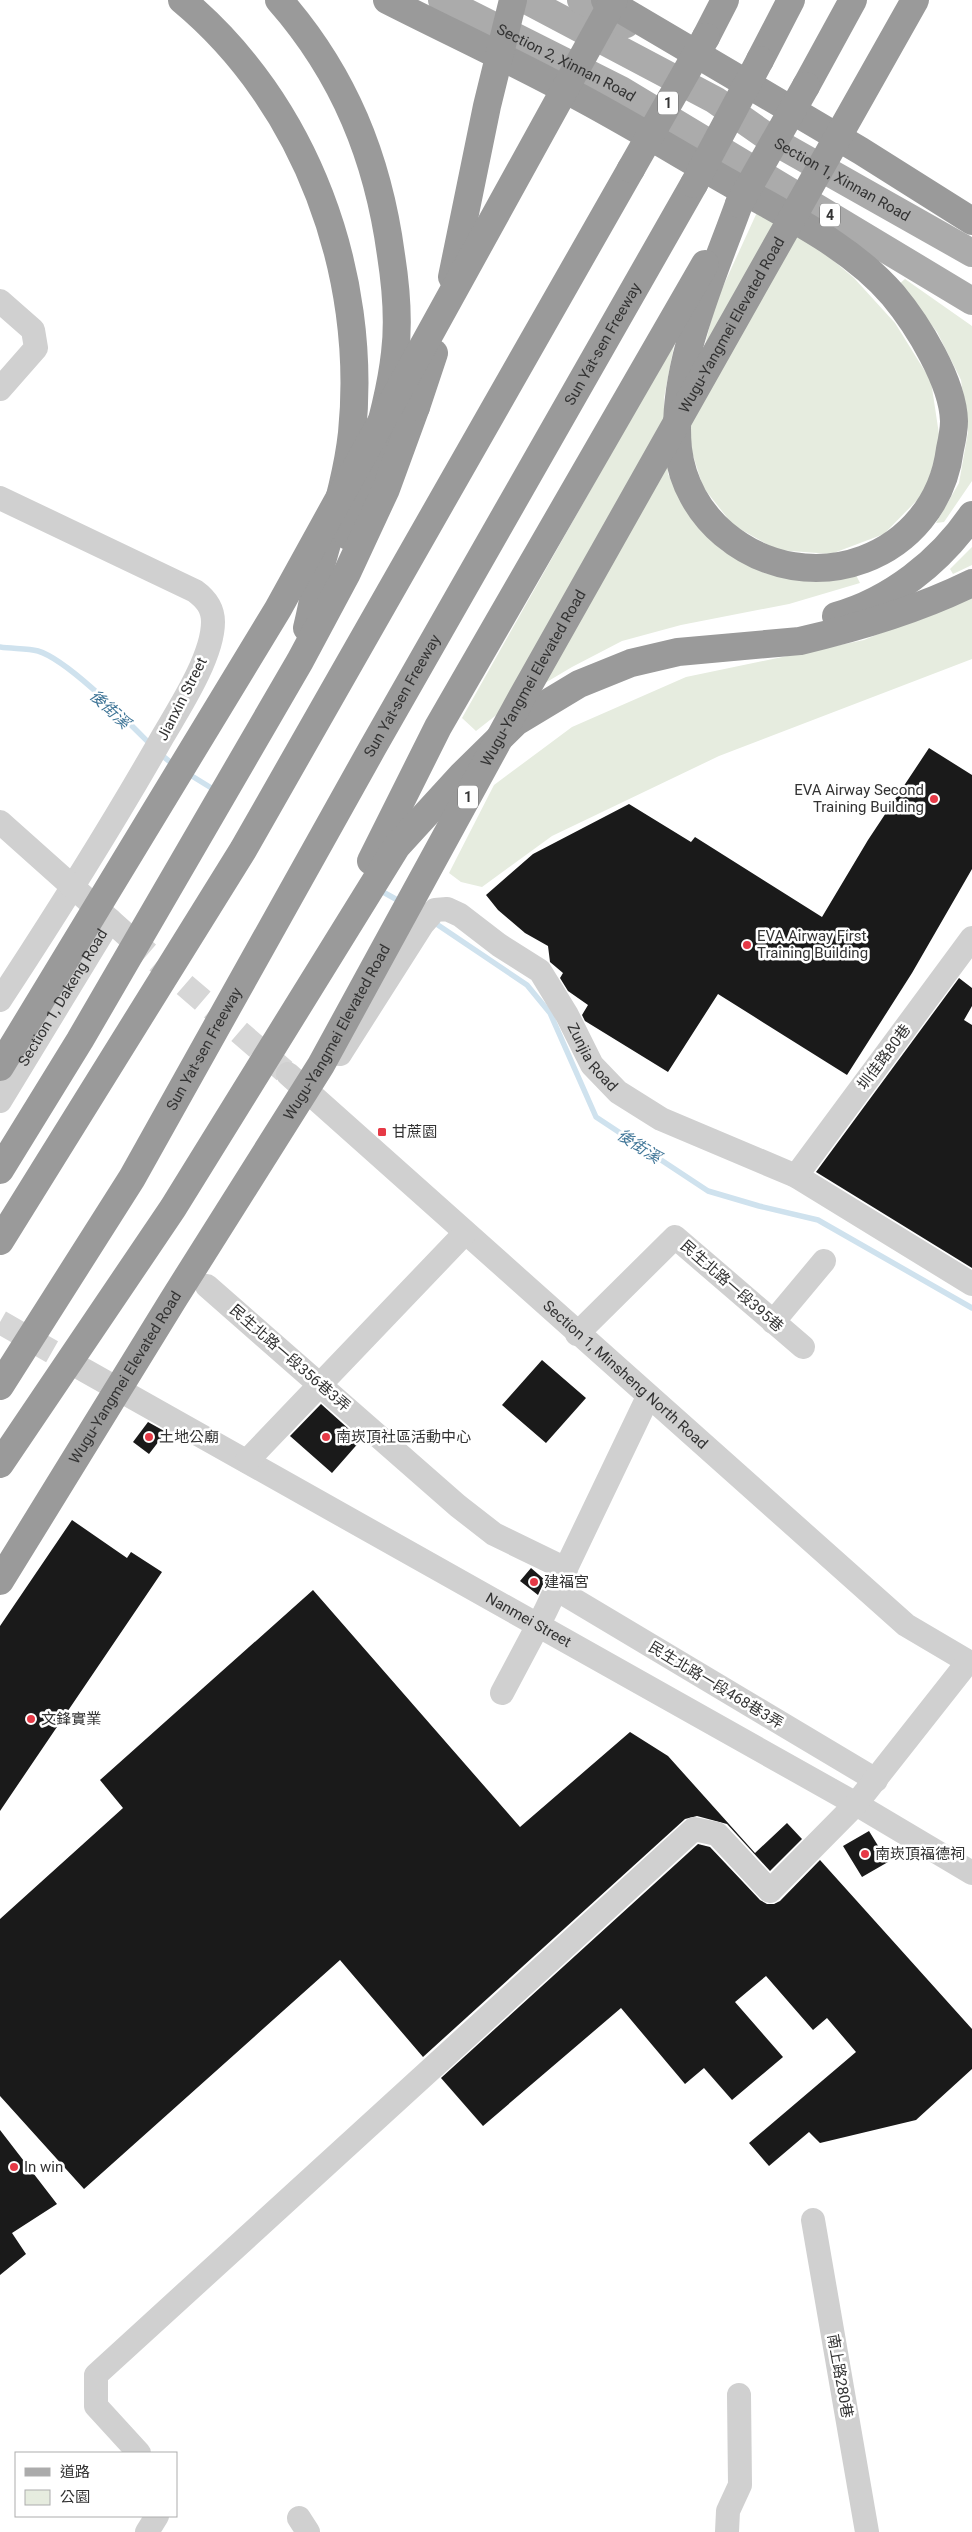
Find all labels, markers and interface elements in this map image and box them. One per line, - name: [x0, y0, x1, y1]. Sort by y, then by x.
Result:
- street label: Section 2, Xinnan Road: [494, 20, 639, 106]
- road number: 1: [658, 92, 678, 115]
- street label: Section 1, Xinnan Road: [771, 134, 913, 225]
- road number: 4: [820, 204, 840, 226]
- street label: Wugu-Yangmei Elevated Road: [675, 234, 788, 416]
- street label: Sun Yat-sen Freeway: [561, 280, 645, 409]
- street label: Wugu-Yangmei Elevated Road: [477, 587, 590, 769]
- street label: Sun Yat-sen Freeway: [360, 631, 444, 760]
- street label: Jianxin Street: [153, 654, 211, 744]
- water label: 後街溪: [86, 686, 135, 734]
- place label: EVA Airway Second Training Building: [794, 781, 924, 816]
- road number: 1: [458, 786, 478, 809]
- marker: EVA Airway Second Training Building: [928, 793, 940, 805]
- street label: Section 1, Dakeng Road: [14, 926, 111, 1070]
- place label: EVA Airway First Training Building: [757, 927, 868, 962]
- marker: EVA Airway First Training Building: [741, 939, 753, 951]
- street label: Wugu-Yangmei Elevated Road: [280, 941, 394, 1123]
- street label: Sun Yat-sen Freeway: [162, 984, 246, 1114]
- street label: Zunjia Road: [563, 1020, 621, 1095]
- street label: 圳佳路80巷: [854, 1021, 914, 1093]
- place label: 甘蔗園: [392, 1123, 437, 1141]
- water label: 後街溪: [614, 1125, 666, 1168]
- marker: 甘蔗園: [376, 1126, 388, 1138]
- street label: 民生北路一段395巷: [677, 1236, 787, 1336]
- street label: Wugu-Yangmei Elevated Road: [65, 1288, 185, 1467]
- street label: Section 1, Minsheng North Road: [539, 1297, 711, 1453]
- street label: 民生北路一段356巷3弄: [226, 1301, 354, 1415]
- place label: 土地公廟: [159, 1428, 219, 1446]
- place label: 南崁頂社區活動中心: [336, 1428, 471, 1446]
- marker: 土地公廟: [143, 1431, 155, 1443]
- marker: 南崁頂社區活動中心: [320, 1431, 332, 1443]
- place label: 建福宮: [544, 1573, 589, 1591]
- marker: 建福宮: [528, 1576, 540, 1588]
- street label: Nanmei Street: [483, 1589, 575, 1651]
- street label: 民生北路一段468巷3弄: [645, 1638, 787, 1732]
- place label: 文鋒實業: [41, 1710, 101, 1728]
- marker: 文鋒實業: [25, 1713, 37, 1725]
- place label: 南崁頂福德祠: [875, 1845, 965, 1863]
- marker: 南崁頂福德祠: [859, 1848, 871, 1860]
- place label: In win: [24, 2158, 63, 2176]
- marker: In win: [8, 2161, 20, 2173]
- street label: 南上路280巷: [824, 2332, 856, 2420]
- legend: [15, 2452, 178, 2517]
- text: 道路: [60, 2463, 90, 2481]
- text: 公園: [60, 2488, 90, 2506]

